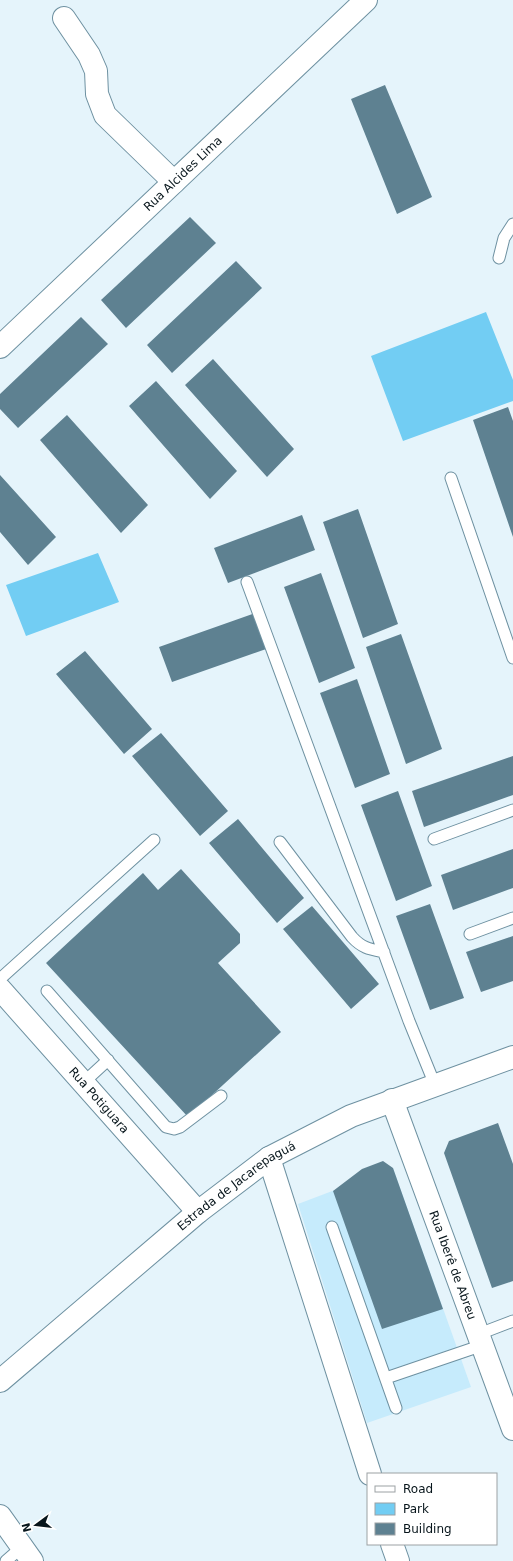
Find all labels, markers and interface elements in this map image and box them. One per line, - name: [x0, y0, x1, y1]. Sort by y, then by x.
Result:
- street label: Rua Alcides Lima: [141, 133, 225, 214]
- street label: Rua Potiguara: [66, 1064, 132, 1136]
- street label: Estrada de Jacarepaguá: [175, 1139, 298, 1233]
- street label: Rua Iberê de Abreu: [426, 1209, 479, 1322]
- legend: [367, 1473, 497, 1545]
- text: Road: [403, 1482, 433, 1496]
- text: Park: [403, 1502, 429, 1516]
- north arrow: [16, 1505, 56, 1545]
- text: N: [19, 1521, 34, 1534]
- text: Building: [403, 1522, 452, 1536]

